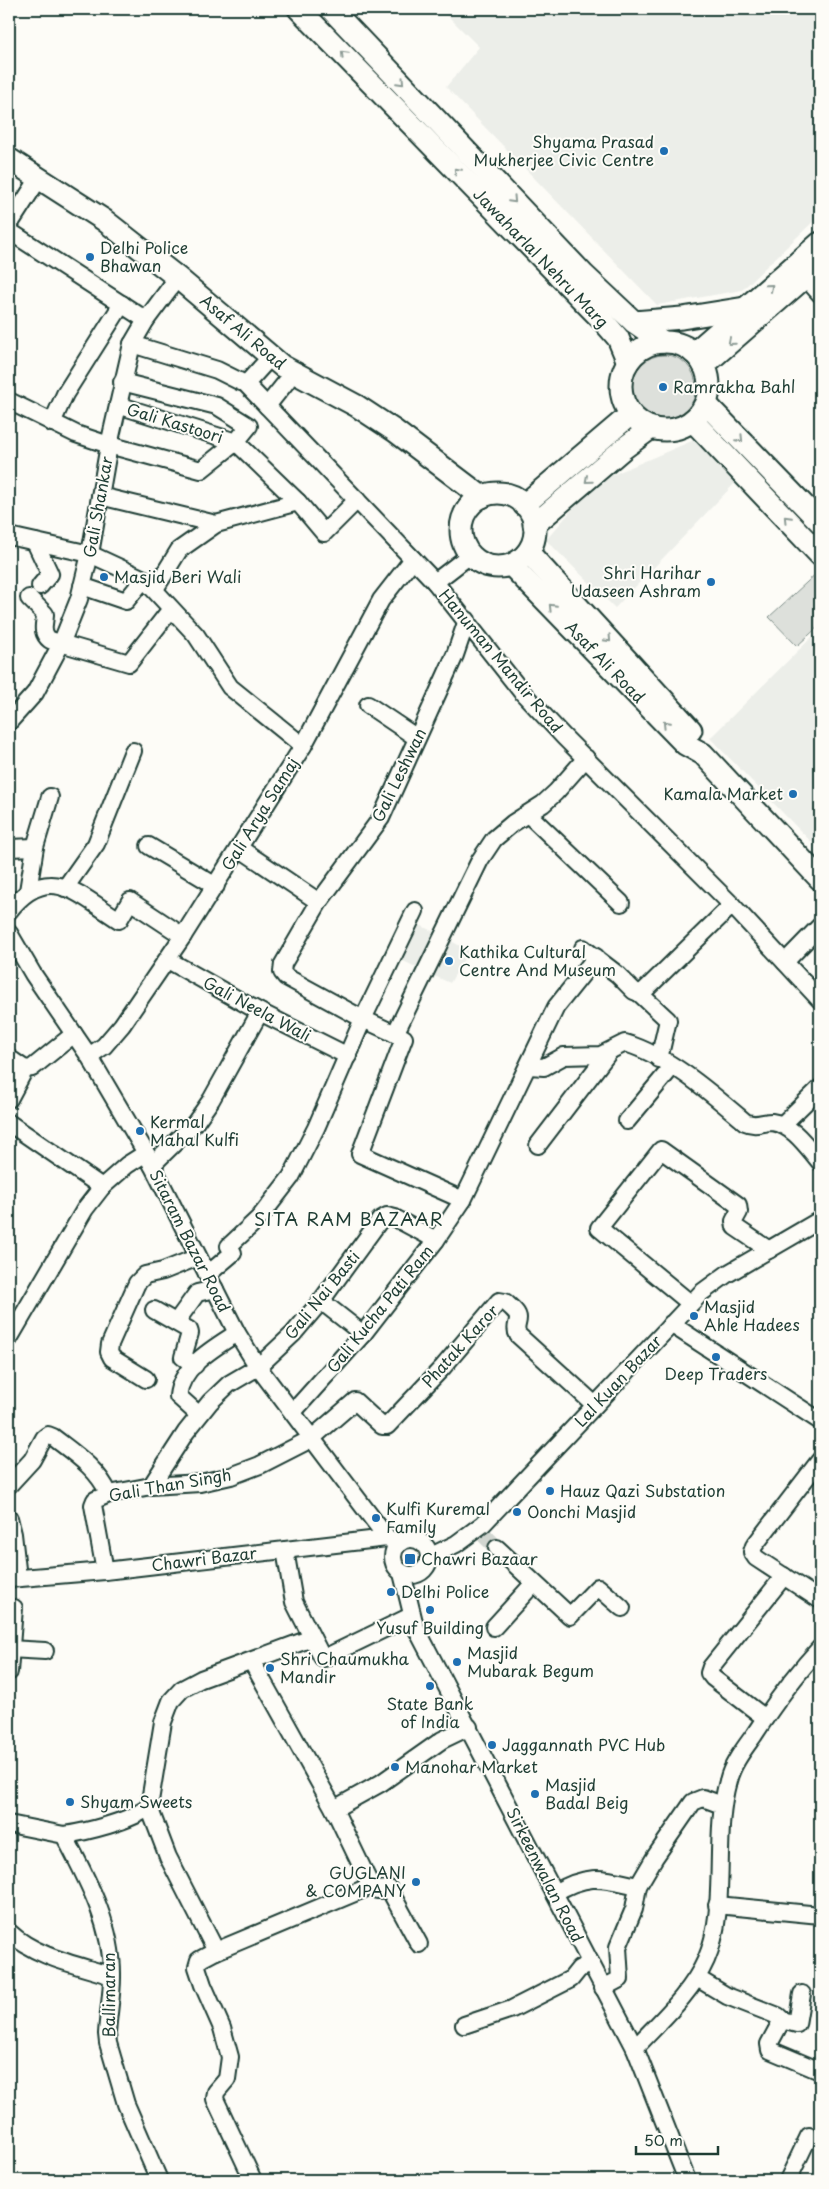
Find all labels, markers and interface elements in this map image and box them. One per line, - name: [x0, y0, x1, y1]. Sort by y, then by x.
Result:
- one-way arrow: [340, 51, 349, 60]
- one-way arrow: [395, 77, 404, 86]
- place label: Shyama Prasad Mukherjee Civic Centre: [474, 129, 654, 171]
- marker: Shyama Prasad Mukherjee Civic Centre: [658, 145, 670, 157]
- one-way arrow: [454, 167, 463, 176]
- street label: Jawaharlal Nehru Marg: [469, 182, 615, 333]
- one-way arrow: [507, 195, 516, 204]
- place label: Delhi Police Bhawan: [100, 235, 188, 277]
- marker: Delhi Police Bhawan: [84, 251, 96, 263]
- one-way arrow: [765, 283, 774, 292]
- street label: Asaf Ali Road: [195, 288, 292, 374]
- one-way arrow: [727, 336, 736, 345]
- place label: Ramrakha Bahl: [673, 374, 795, 398]
- marker: Ramrakha Bahl: [657, 381, 669, 393]
- street label: Gali Kastoori: [124, 396, 227, 448]
- one-way arrow: [734, 433, 743, 442]
- street label: Gali Shankar: [76, 454, 118, 559]
- one-way arrow: [584, 474, 593, 483]
- one-way arrow: [784, 516, 793, 525]
- place label: Shri Harihar Udaseen Ashram: [571, 560, 701, 602]
- place label: Masjid Beri Wali: [114, 564, 242, 588]
- marker: Masjid Beri Wali: [98, 571, 110, 583]
- marker: Shri Harihar Udaseen Ashram: [705, 576, 717, 588]
- street label: Hanuman Mandir Road: [434, 583, 569, 738]
- one-way arrow: [549, 604, 558, 613]
- street label: Asaf Ali Road: [560, 615, 651, 708]
- one-way arrow: [602, 634, 611, 643]
- one-way arrow: [662, 720, 671, 729]
- street label: Gali Leshwan: [365, 723, 431, 826]
- street label: Gali Arya Samaj: [215, 752, 304, 875]
- place label: Kamala Market: [664, 781, 783, 805]
- marker: Kamala Market: [787, 788, 799, 800]
- place label: Kathika Cultural Centre And Museum: [459, 939, 616, 981]
- marker: Kathika Cultural Centre And Museum: [443, 955, 455, 967]
- street label: Gali Neela Wali: [199, 970, 316, 1047]
- place label: Kermal Mahal Kulfi: [150, 1109, 239, 1151]
- marker: Kermal Mahal Kulfi: [134, 1125, 146, 1137]
- street label: Sitaram Bazar Road: [145, 1165, 237, 1316]
- district label: SITA RAM BAZAAR: [254, 1205, 444, 1232]
- street label: Gali Kucha Pati Ram: [320, 1239, 438, 1377]
- street label: Gali Nai Basti: [278, 1245, 364, 1344]
- place label: Masjid Ahle Hadees: [704, 1294, 800, 1336]
- street label: Phatak Karor: [416, 1298, 503, 1392]
- marker: Masjid Ahle Hadees: [688, 1310, 700, 1322]
- street label: Lal Kuan Bazar: [568, 1329, 666, 1432]
- marker: Deep Traders: [710, 1351, 722, 1363]
- place label: Deep Traders: [665, 1361, 767, 1385]
- street label: Gali Than Singh: [107, 1461, 233, 1507]
- place label: Hauz Qazi Substation: [560, 1478, 725, 1502]
- marker: Hauz Qazi Substation: [544, 1485, 556, 1497]
- place label: Kulfi Kuremal Family: [386, 1496, 490, 1538]
- place label: Oonchi Masjid: [527, 1499, 636, 1523]
- marker: Oonchi Masjid: [511, 1506, 523, 1518]
- marker: Kulfi Kuremal Family: [370, 1512, 382, 1524]
- street label: Chawri Bazar: [150, 1540, 258, 1576]
- place label: Chawri Bazaar: [421, 1546, 538, 1570]
- marker: Chawri Bazaar: [403, 1552, 417, 1566]
- place label: Delhi Police: [401, 1579, 489, 1603]
- marker: Delhi Police: [385, 1586, 397, 1598]
- marker: Yusuf Building: [424, 1604, 436, 1616]
- place label: Yusuf Building: [376, 1615, 484, 1639]
- place label: Masjid Mubarak Begum: [467, 1640, 594, 1682]
- place label: Shri Chaumukha Mandir: [280, 1646, 410, 1688]
- marker: Masjid Mubarak Begum: [451, 1656, 463, 1668]
- marker: Shri Chaumukha Mandir: [264, 1662, 276, 1674]
- marker: State Bank of India: [424, 1680, 436, 1692]
- place label: State Bank of India: [387, 1691, 474, 1733]
- place label: Jaggannath PVC Hub: [502, 1732, 665, 1756]
- marker: Jaggannath PVC Hub: [486, 1739, 498, 1751]
- place label: Manohar Market: [405, 1754, 538, 1778]
- marker: Manohar Market: [389, 1761, 401, 1773]
- place label: Masjid Badal Beig: [545, 1772, 628, 1814]
- marker: Masjid Badal Beig: [529, 1788, 541, 1800]
- place label: Shyam Sweets: [80, 1789, 192, 1813]
- marker: Shyam Sweets: [64, 1796, 76, 1808]
- street label: Sirkeenwalan Road: [501, 1803, 590, 1946]
- place label: GUGLANI & COMPANY: [306, 1860, 406, 1902]
- marker: GUGLANI & COMPANY: [410, 1876, 422, 1888]
- street label: Ballimaran: [96, 1952, 120, 2038]
- scale bar: [636, 2124, 719, 2156]
- text: 50 m: [644, 2128, 683, 2151]

